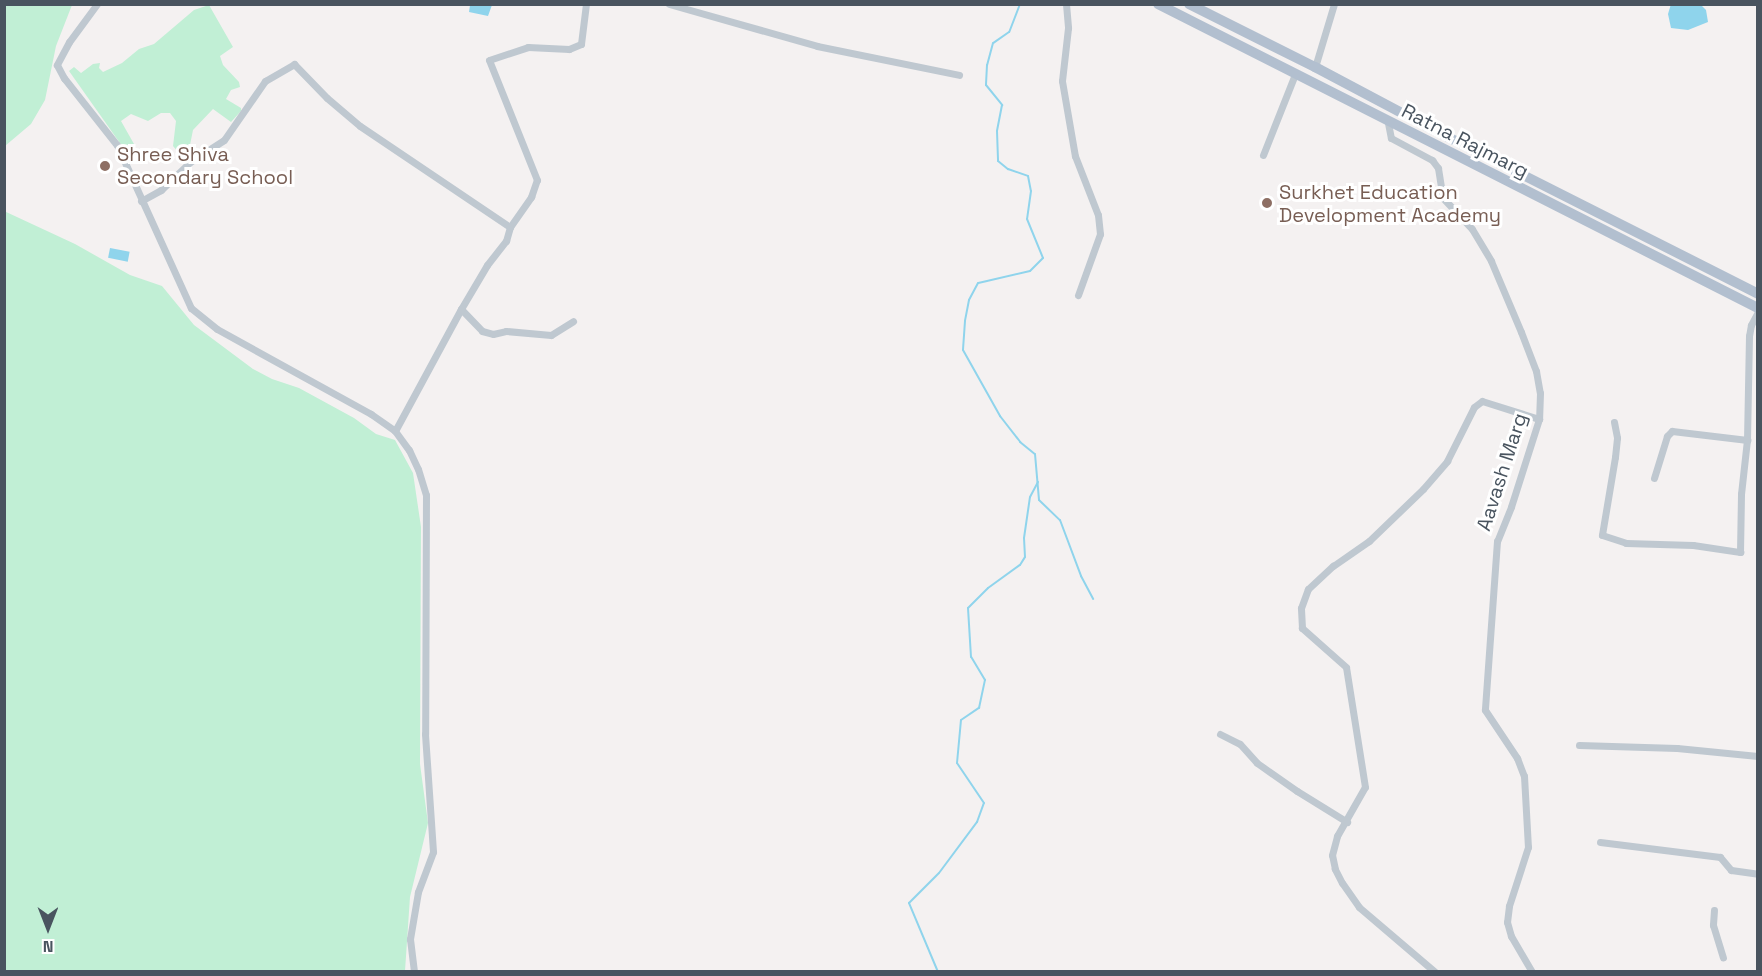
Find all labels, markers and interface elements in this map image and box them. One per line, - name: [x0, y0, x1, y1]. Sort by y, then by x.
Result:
- street label: Ratna Rajmarg: [1397, 99, 1533, 183]
- place label: Shree Shiva Secondary School: [117, 142, 293, 189]
- marker: Shree Shiva Secondary School: [98, 159, 112, 173]
- place label: Surkhet Education Development Academy: [1279, 180, 1501, 227]
- marker: Surkhet Education Development Academy: [1260, 196, 1274, 210]
- street label: Aavash Marg: [1472, 410, 1532, 534]
- north arrow: [18, 898, 78, 958]
- text: N: [43, 936, 53, 957]

